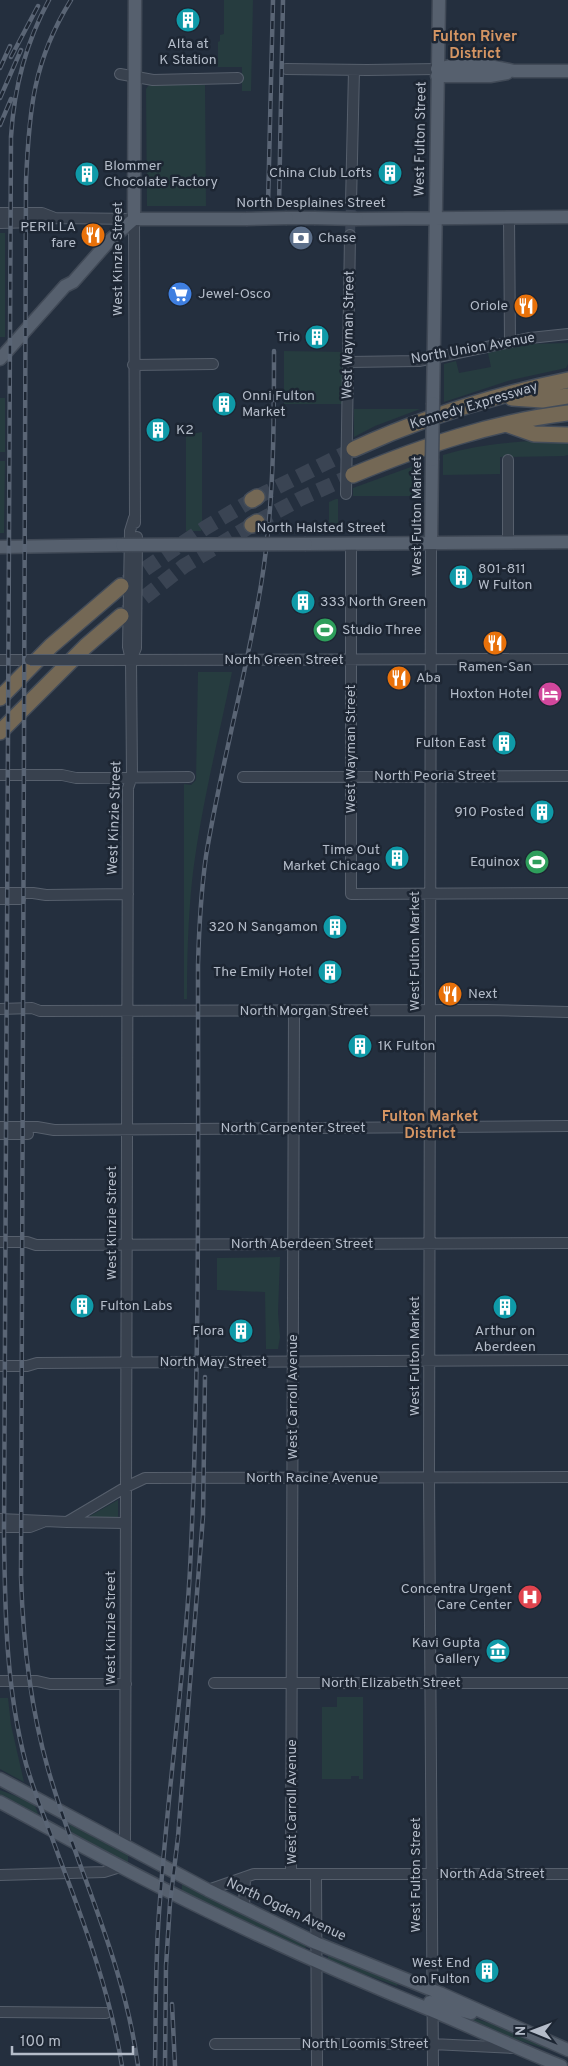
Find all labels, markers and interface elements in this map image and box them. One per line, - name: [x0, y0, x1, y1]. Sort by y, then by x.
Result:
- building icon: Alta at K Station: [175, 7, 201, 33]
- district label: Fulton River District: [433, 28, 518, 64]
- place label: Alta at K Station: [159, 36, 217, 69]
- street label: West Fulton Street: [411, 81, 431, 197]
- place label: Blommer Chocolate Factory: [104, 158, 218, 191]
- building icon: China Club Lofts: [377, 160, 403, 186]
- building icon: Blommer Chocolate Factory: [74, 161, 100, 187]
- place label: China Club Lofts: [269, 165, 372, 182]
- street label: North Desplaines Street: [236, 195, 386, 212]
- street label: West Kinzie Street: [110, 202, 127, 316]
- place label: PERILLA fare: [20, 219, 76, 252]
- restaurant icon: PERILLA fare: [80, 222, 106, 248]
- bank icon: Chase: [288, 225, 314, 251]
- place label: Chase: [318, 230, 356, 247]
- street label: West Wayman Street: [339, 270, 359, 400]
- supermarket icon: Jewel-Osco: [167, 281, 193, 307]
- place label: Jewel-Osco: [198, 286, 271, 303]
- restaurant icon: Oriole: [513, 293, 539, 319]
- place label: Oriole: [470, 298, 508, 315]
- building icon: Trio: [304, 324, 330, 350]
- place label: Trio: [276, 329, 300, 346]
- street label: North Union Avenue: [410, 330, 536, 368]
- street label: Kennedy Expressway: [408, 378, 540, 434]
- place label: Onni Fulton Market: [242, 388, 315, 421]
- building icon: Onni Fulton Market: [211, 391, 237, 417]
- building icon: K2: [145, 417, 171, 443]
- place label: K2: [176, 422, 194, 439]
- street label: West Fulton Market: [409, 456, 426, 576]
- street label: North Halsted Street: [257, 520, 386, 537]
- place label: 801-811 W Fulton: [478, 561, 532, 594]
- building icon: 801-811 W Fulton: [448, 564, 474, 590]
- building icon: 333 North Green: [290, 589, 316, 615]
- place label: 333 North Green: [320, 594, 426, 611]
- sports icon: Studio Three: [312, 617, 338, 643]
- place label: Studio Three: [342, 622, 422, 639]
- restaurant icon: Ramen-San: [482, 630, 508, 656]
- street label: North Green Street: [224, 652, 344, 669]
- place label: Ramen-San: [458, 659, 532, 676]
- restaurant icon: Aba: [386, 665, 412, 691]
- place label: Aba: [416, 670, 441, 687]
- hotel icon: Hoxton Hotel: [537, 681, 563, 707]
- street label: West Wayman Street: [343, 684, 360, 814]
- place label: Hoxton Hotel: [450, 686, 532, 703]
- building icon: Fulton East: [491, 730, 517, 756]
- place label: Fulton East: [416, 735, 486, 752]
- street label: West Kinzie Street: [105, 760, 125, 876]
- street label: North Peoria Street: [374, 768, 496, 785]
- building icon: 910 Posted: [529, 799, 555, 825]
- place label: 910 Posted: [454, 804, 524, 821]
- place label: Time Out Market Chicago: [283, 842, 380, 875]
- building icon: Time Out Market Chicago: [384, 845, 410, 871]
- sports icon: Equinox: [524, 849, 550, 875]
- place label: Equinox: [470, 854, 520, 871]
- street label: West Fulton Market: [407, 891, 424, 1011]
- building icon: 320 N Sangamon: [322, 914, 348, 940]
- place label: 320 N Sangamon: [209, 919, 318, 936]
- building icon: The Emily Hotel: [317, 959, 343, 985]
- place label: The Emily Hotel: [213, 964, 312, 981]
- restaurant icon: Next: [437, 981, 463, 1007]
- place label: Next: [468, 986, 497, 1003]
- street label: North Morgan Street: [240, 1003, 368, 1020]
- building icon: 1K Fulton: [347, 1033, 373, 1059]
- place label: 1K Fulton: [378, 1038, 435, 1055]
- district label: Fulton Market District: [382, 1108, 478, 1144]
- street label: North Carpenter Street: [220, 1120, 366, 1137]
- street label: West Kinzie Street: [104, 1166, 121, 1280]
- street label: North Aberdeen Street: [231, 1236, 373, 1253]
- building icon: Fulton Labs: [69, 1293, 95, 1319]
- building icon: Arthur on Aberdeen: [492, 1294, 518, 1320]
- street label: West Fulton Market: [407, 1296, 424, 1416]
- place label: Fulton Labs: [100, 1298, 172, 1315]
- building icon: Flora: [228, 1318, 254, 1344]
- place label: Flora: [192, 1323, 224, 1340]
- place label: Arthur on Aberdeen: [474, 1323, 536, 1356]
- street label: West Carroll Avenue: [285, 1334, 302, 1460]
- street label: North May Street: [160, 1354, 266, 1371]
- street label: North Racine Avenue: [246, 1470, 378, 1487]
- street label: West Kinzie Street: [103, 1571, 120, 1685]
- place label: Concentra Urgent Care Center: [401, 1581, 513, 1614]
- hospital icon: Concentra Urgent Care Center: [517, 1584, 543, 1610]
- place label: Kavi Gupta Gallery: [412, 1635, 480, 1668]
- museum icon: Kavi Gupta Gallery: [485, 1638, 511, 1664]
- street label: North Elizabeth Street: [321, 1675, 461, 1692]
- street label: West Carroll Avenue: [284, 1739, 301, 1865]
- street label: West Fulton Street: [408, 1817, 425, 1933]
- street label: North Ada Street: [439, 1866, 545, 1883]
- street label: North Ogden Avenue: [223, 1875, 349, 1945]
- place label: West End on Fulton: [411, 1955, 470, 1988]
- building icon: West End on Fulton: [474, 1958, 500, 1984]
- north arrow: [508, 2006, 558, 2056]
- scale bar: [12, 2024, 134, 2056]
- text: N: [513, 2026, 530, 2036]
- text: 100 m: [20, 2033, 61, 2052]
- street label: North Loomis Street: [302, 2036, 428, 2053]

